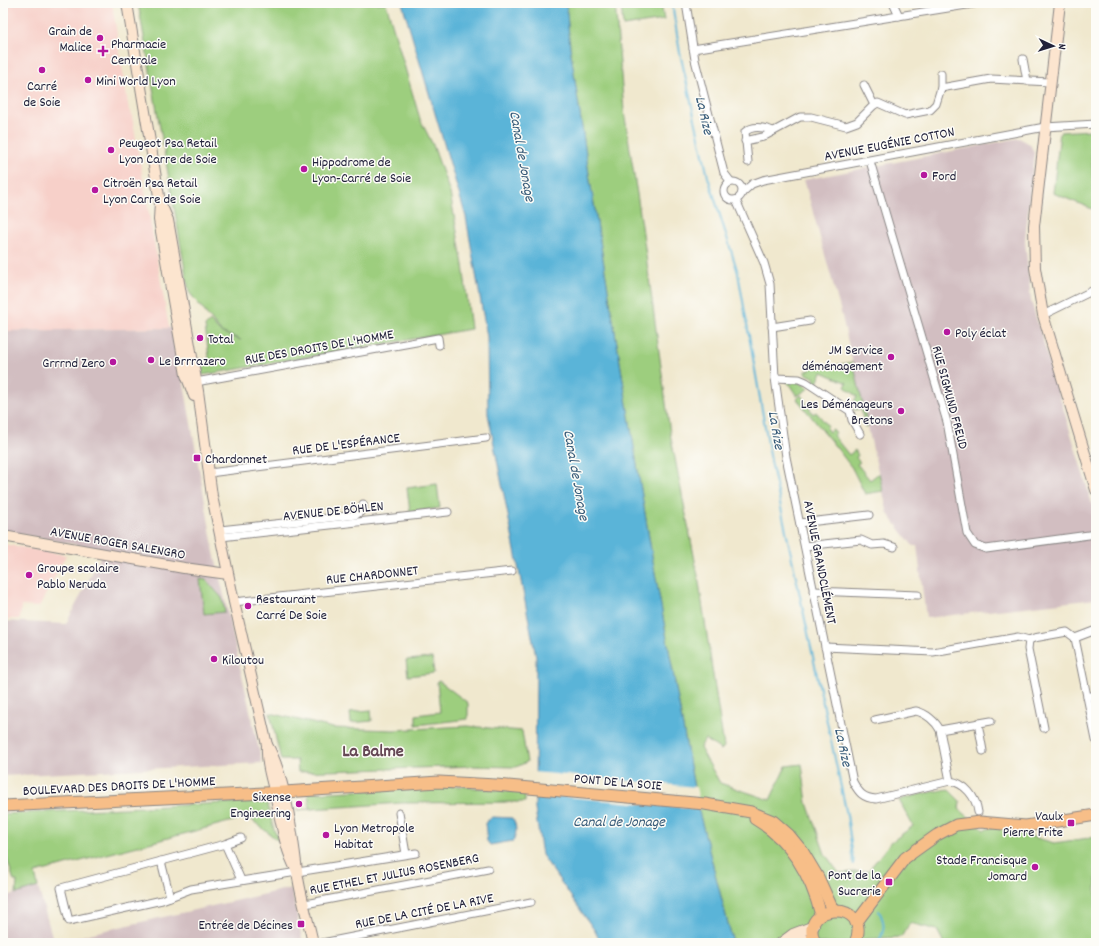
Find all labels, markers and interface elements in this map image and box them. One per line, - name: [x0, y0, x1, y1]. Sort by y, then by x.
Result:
- place label: Grain de Malice: [48, 22, 92, 58]
- north arrow: [1033, 26, 1073, 66]
- marker: Grain de Malice: [95, 33, 105, 43]
- place label: Pharmacie Centrale: [111, 35, 166, 71]
- text: N: [1053, 43, 1069, 50]
- marker: Pharmacie Centrale: [98, 46, 108, 56]
- marker: Carré de Soie: [37, 65, 47, 75]
- place label: Mini World Lyon: [96, 72, 176, 92]
- marker: Mini World Lyon: [83, 75, 93, 85]
- place label: Carré de Soie: [23, 77, 61, 113]
- water label: La Rize: [688, 94, 718, 138]
- water label: Canal de Jonage: [502, 109, 540, 205]
- street label: AVENUE EUGÉNIE COTTON: [822, 122, 956, 167]
- place label: Peugeot Psa Retail Lyon Carre de Soie: [119, 134, 218, 170]
- marker: Peugeot Psa Retail Lyon Carre de Soie: [106, 145, 116, 155]
- place label: Hippodrome de Lyon-Carré de Soie: [312, 153, 411, 189]
- marker: Hippodrome de Lyon-Carré de Soie: [299, 164, 309, 174]
- place label: Ford: [932, 167, 956, 187]
- marker: Ford: [919, 170, 929, 180]
- place label: Citroën Psa Retail Lyon Carre de Soie: [103, 174, 201, 210]
- marker: Citroën Psa Retail Lyon Carre de Soie: [90, 185, 100, 195]
- place label: Poly éclat: [955, 324, 1007, 344]
- street label: RUE DES DROITS DE L'HOMME: [243, 325, 396, 371]
- marker: Poly éclat: [942, 327, 952, 337]
- place label: Total: [208, 330, 234, 350]
- marker: Total: [195, 333, 205, 343]
- place label: JM Service déménagement: [802, 341, 883, 377]
- street label: RUE SIGMUND FREUD: [926, 344, 972, 451]
- place label: Le Brrrazero: [159, 352, 226, 372]
- marker: JM Service déménagement: [886, 352, 896, 362]
- place label: Grrrnd Zero: [42, 354, 105, 374]
- marker: Le Brrrazero: [146, 355, 156, 365]
- marker: Grrrnd Zero: [108, 357, 118, 367]
- place label: Les Déménageurs Bretons: [801, 395, 893, 431]
- marker: Les Déménageurs Bretons: [896, 406, 906, 416]
- water label: La Rize: [761, 409, 789, 453]
- street label: RUE DE L'ESPÉRANCE: [291, 428, 402, 462]
- water label: Canal de Jonage: [556, 428, 594, 524]
- place label: Chardonnet: [205, 450, 267, 470]
- marker: Chardonnet: [192, 453, 202, 463]
- street label: AVENUE DE BÖHLEN: [282, 497, 385, 527]
- street label: AVENUE GRANDCLÉMENT: [797, 499, 841, 626]
- street label: AVENUE ROGER SALENGRO: [48, 522, 187, 566]
- place label: Groupe scolaire Pablo Neruda: [37, 559, 119, 595]
- street label: RUE CHARDONNET: [325, 561, 420, 591]
- marker: Groupe scolaire Pablo Neruda: [24, 570, 34, 580]
- place label: Restaurant Carré De Soie: [256, 590, 327, 626]
- marker: Restaurant Carré De Soie: [243, 601, 253, 611]
- place label: Kiloutou: [222, 651, 264, 671]
- marker: Kiloutou: [209, 654, 219, 664]
- water label: La Rize: [827, 726, 857, 770]
- district label: La Balme: [342, 740, 404, 765]
- street label: PONT DE LA SOIE: [573, 769, 663, 797]
- street label: BOULEVARD DES DROITS DE L'HOMME: [22, 772, 216, 802]
- place label: Sixense Engineering: [230, 788, 291, 824]
- marker: Sixense Engineering: [294, 799, 304, 809]
- place label: Vaulx Pierre Frite: [1003, 807, 1063, 843]
- water label: Canal de Jonage: [573, 812, 666, 834]
- marker: Vaulx Pierre Frite: [1066, 818, 1076, 828]
- place label: Lyon Metropole Habitat: [334, 819, 414, 855]
- marker: Lyon Metropole Habitat: [321, 830, 331, 840]
- street label: RUE ETHEL ET JULIUS ROSENBERG: [308, 849, 481, 901]
- place label: Stade Francisque Jomard: [936, 851, 1027, 887]
- marker: Stade Francisque Jomard: [1030, 862, 1040, 872]
- place label: Pont de la Sucrerie: [828, 866, 881, 902]
- marker: Pont de la Sucrerie: [884, 877, 894, 887]
- street label: RUE DE LA CITÉ DE LA RIVE: [353, 889, 496, 935]
- place label: Entrée de Décines: [199, 916, 293, 936]
- marker: Entrée de Décines: [296, 919, 306, 929]

